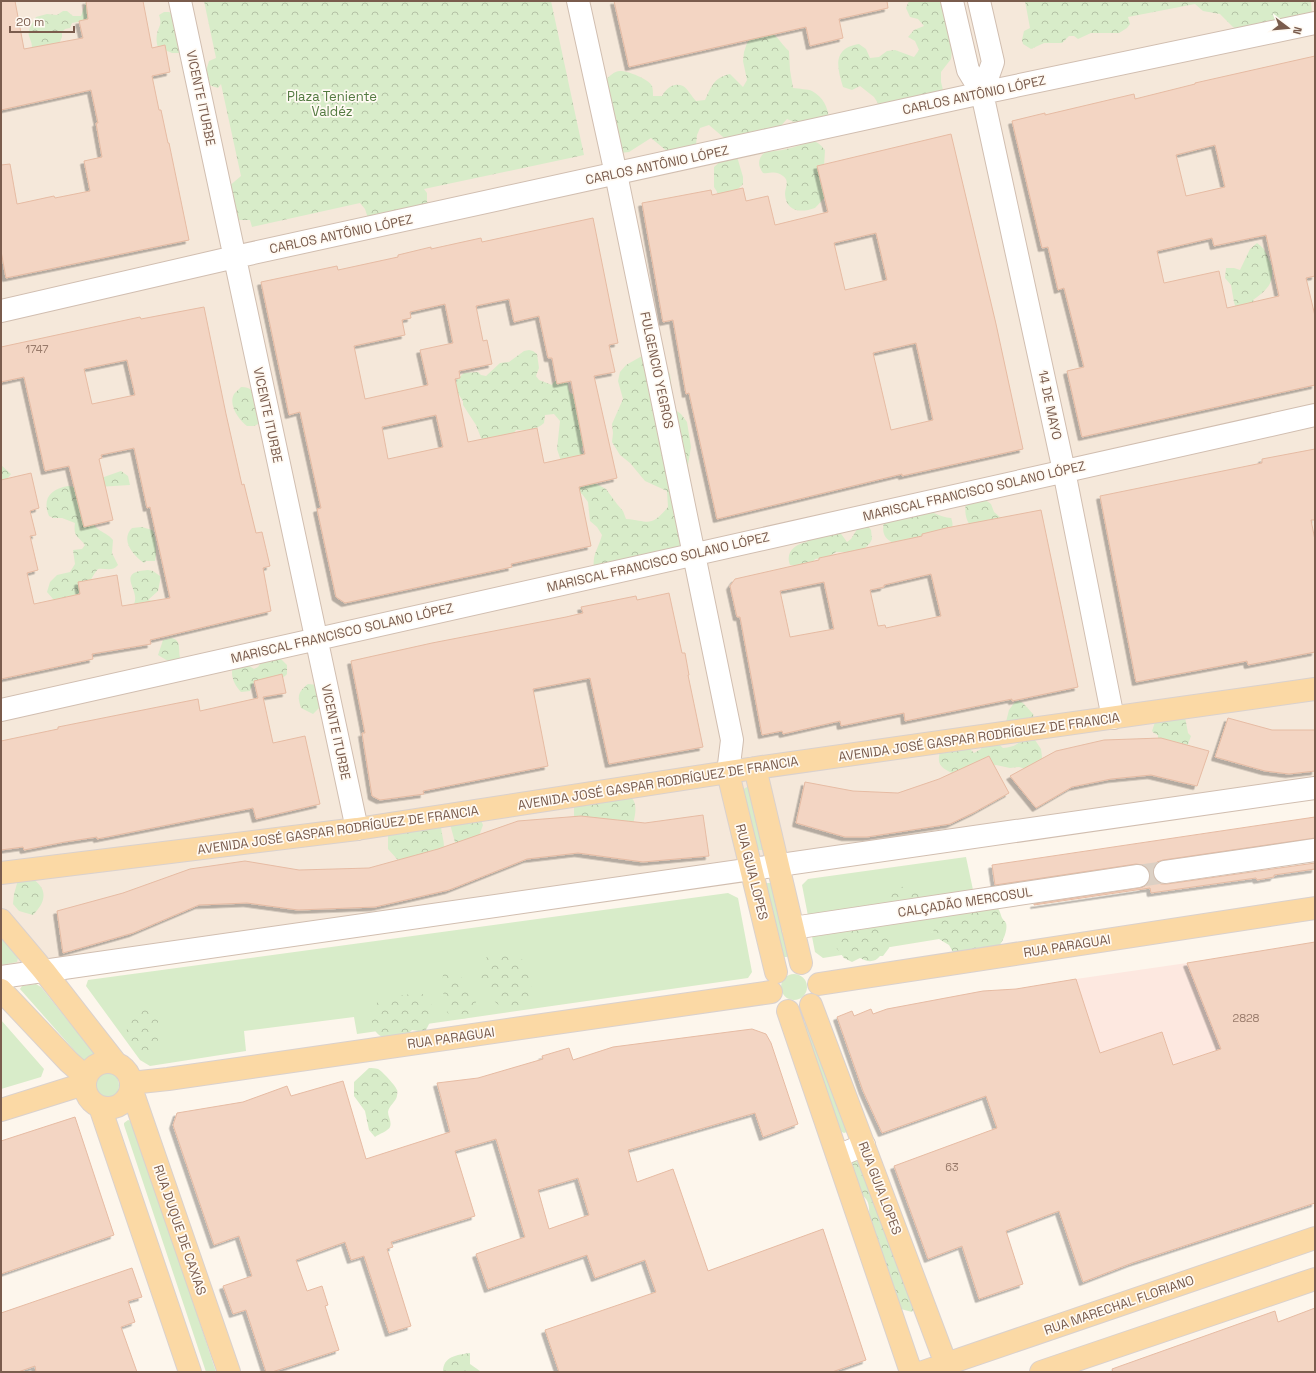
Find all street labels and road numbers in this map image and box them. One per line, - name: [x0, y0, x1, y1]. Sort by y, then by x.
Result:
- street label: VICENTE ITURBE: [183, 49, 219, 147]
- street label: CARLOS ANTÔNIO LÓPEZ: [901, 71, 1047, 119]
- street label: CARLOS ANTÔNIO LÓPEZ: [584, 141, 730, 189]
- street label: CARLOS ANTÔNIO LÓPEZ: [268, 210, 414, 258]
- street label: FULGENCIO YEGROS: [636, 310, 678, 430]
- street label: VICENTE ITURBE: [250, 366, 286, 464]
- street label: 14 DE MAYO: [1034, 369, 1066, 441]
- street label: MARISCAL FRANCISCO SOLANO LÓPEZ: [861, 457, 1087, 525]
- street label: MARISCAL FRANCISCO SOLANO LÓPEZ: [545, 528, 771, 596]
- street label: MARISCAL FRANCISCO SOLANO LÓPEZ: [229, 599, 455, 667]
- street label: VICENTE ITURBE: [318, 683, 354, 781]
- street label: AVENIDA JOSÉ GASPAR RODRÍGUEZ DE FRANCIA: [837, 709, 1121, 765]
- street label: AVENIDA JOSÉ GASPAR RODRÍGUEZ DE FRANCIA: [516, 752, 800, 814]
- street label: AVENIDA JOSÉ GASPAR RODRÍGUEZ DE FRANCIA: [196, 802, 480, 858]
- street label: RUA GUIA LOPES: [732, 822, 772, 922]
- street label: CALÇADÃO MERCOSUL: [897, 883, 1033, 921]
- street label: RUA PARAGUAI: [1022, 931, 1112, 961]
- street label: RUA PARAGUAI: [406, 1023, 496, 1053]
- street label: RUA GUIA LOPES: [854, 1139, 906, 1237]
- street label: RUA DUQUE DE CAXIAS: [150, 1163, 210, 1297]
- street label: RUA MARECHAL FLORIANO: [1042, 1271, 1196, 1339]

